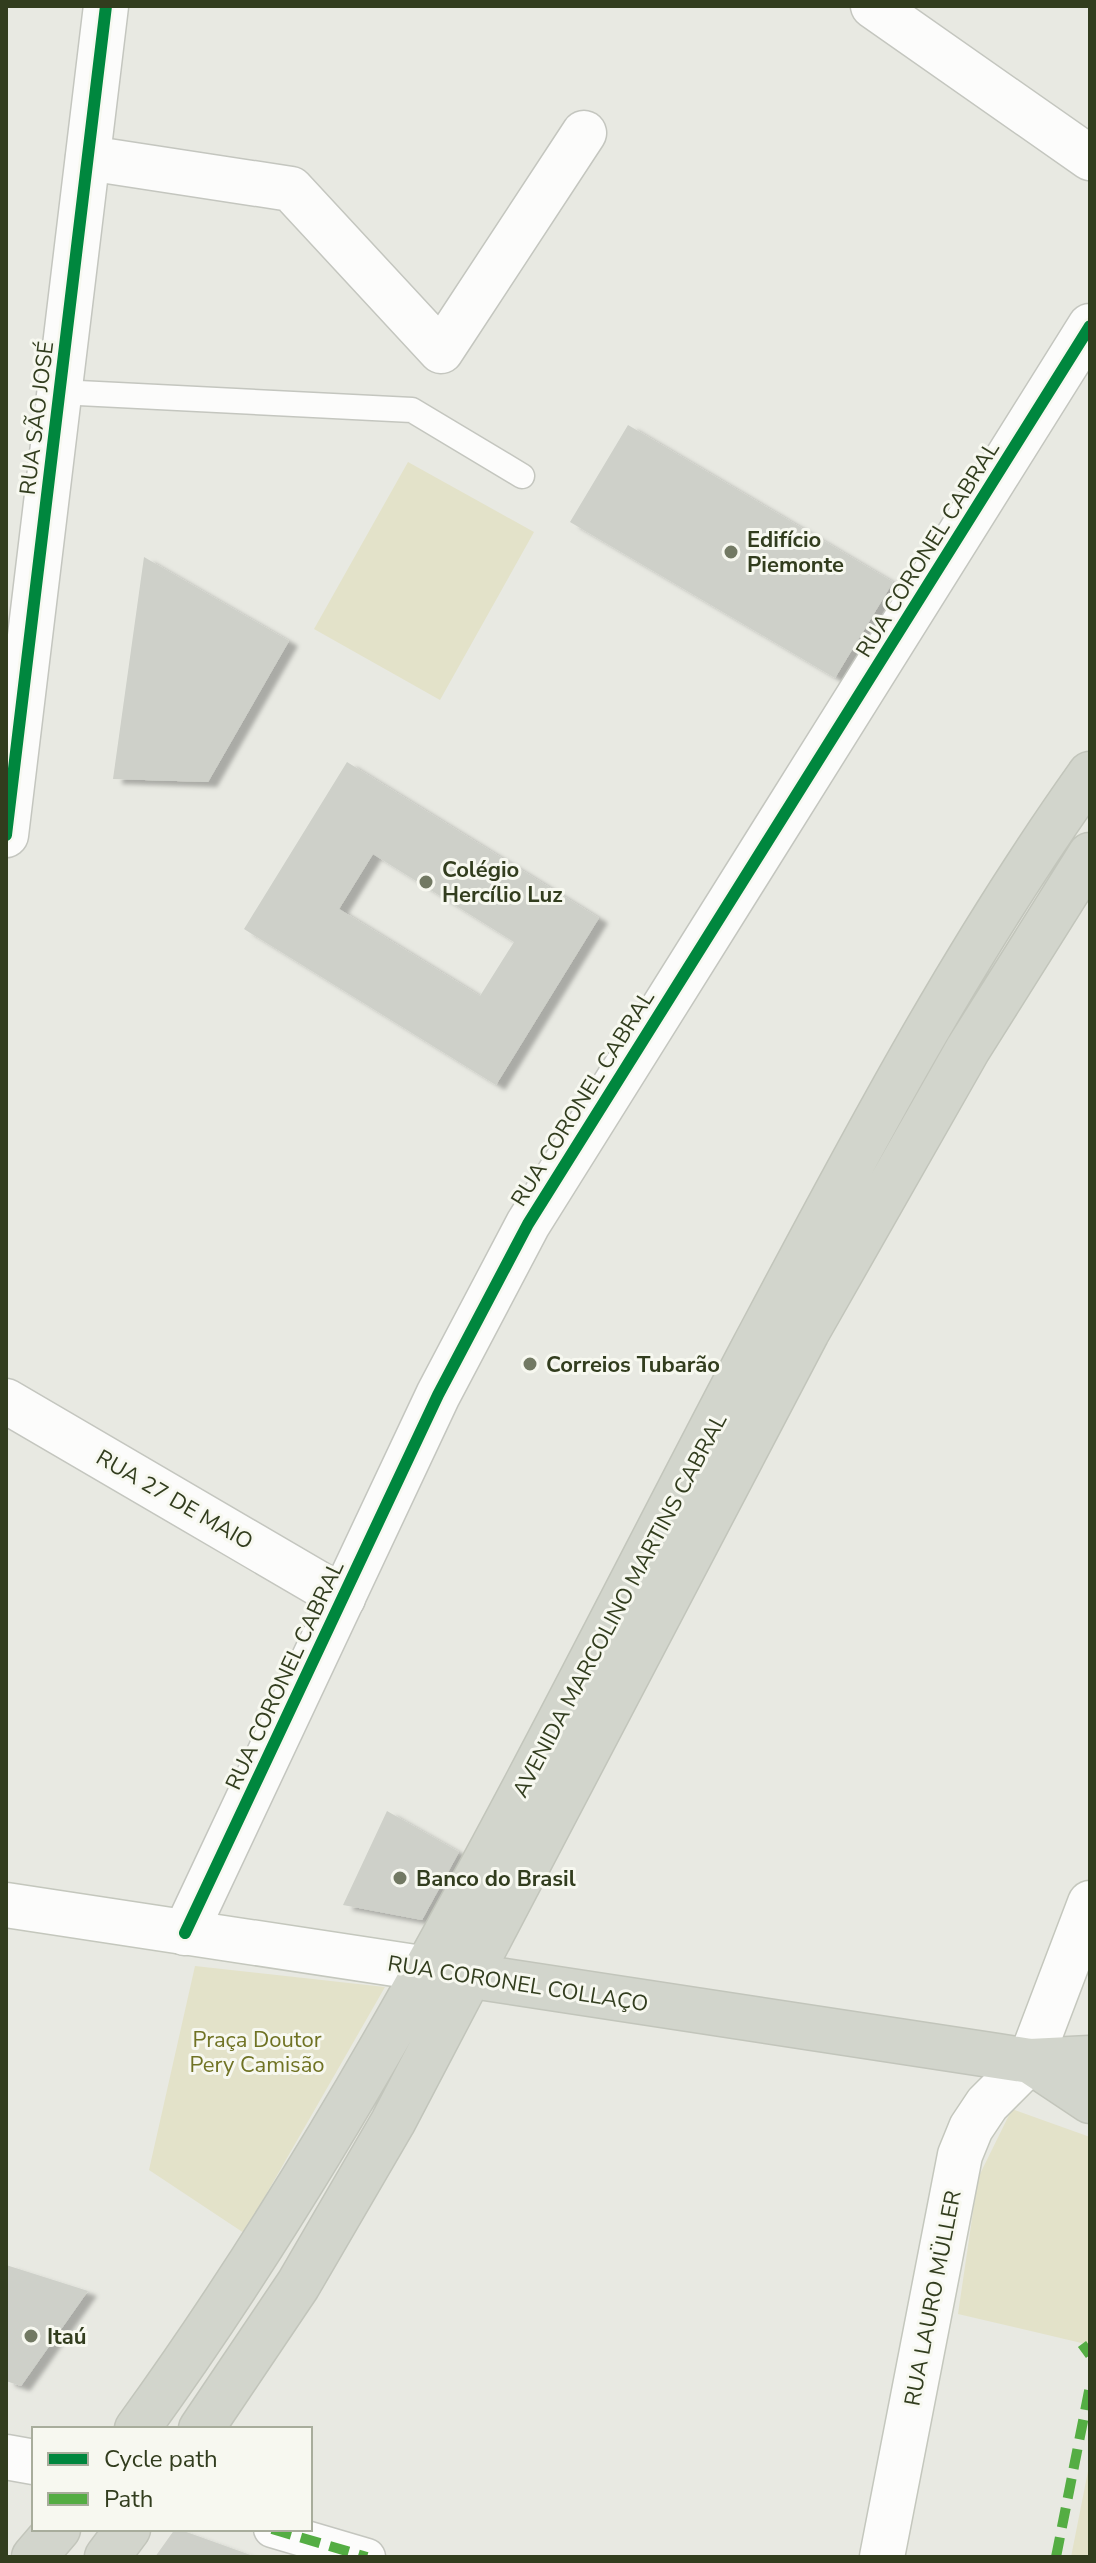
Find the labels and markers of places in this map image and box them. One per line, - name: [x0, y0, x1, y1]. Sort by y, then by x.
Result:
- place label: Edifício Piemonte: [747, 525, 844, 580]
- marker: Edifício Piemonte: [722, 543, 740, 561]
- place label: Colégio Hercílio Luz: [442, 855, 563, 910]
- marker: Colégio Hercílio Luz: [417, 873, 435, 891]
- place label: Correios Tubarão: [546, 1350, 720, 1380]
- marker: Correios Tubarão: [521, 1355, 539, 1373]
- place label: Banco do Brasil: [416, 1864, 576, 1894]
- marker: Banco do Brasil: [391, 1869, 409, 1887]
- place label: Itaú: [47, 2322, 86, 2352]
- marker: Itaú: [22, 2327, 40, 2345]

